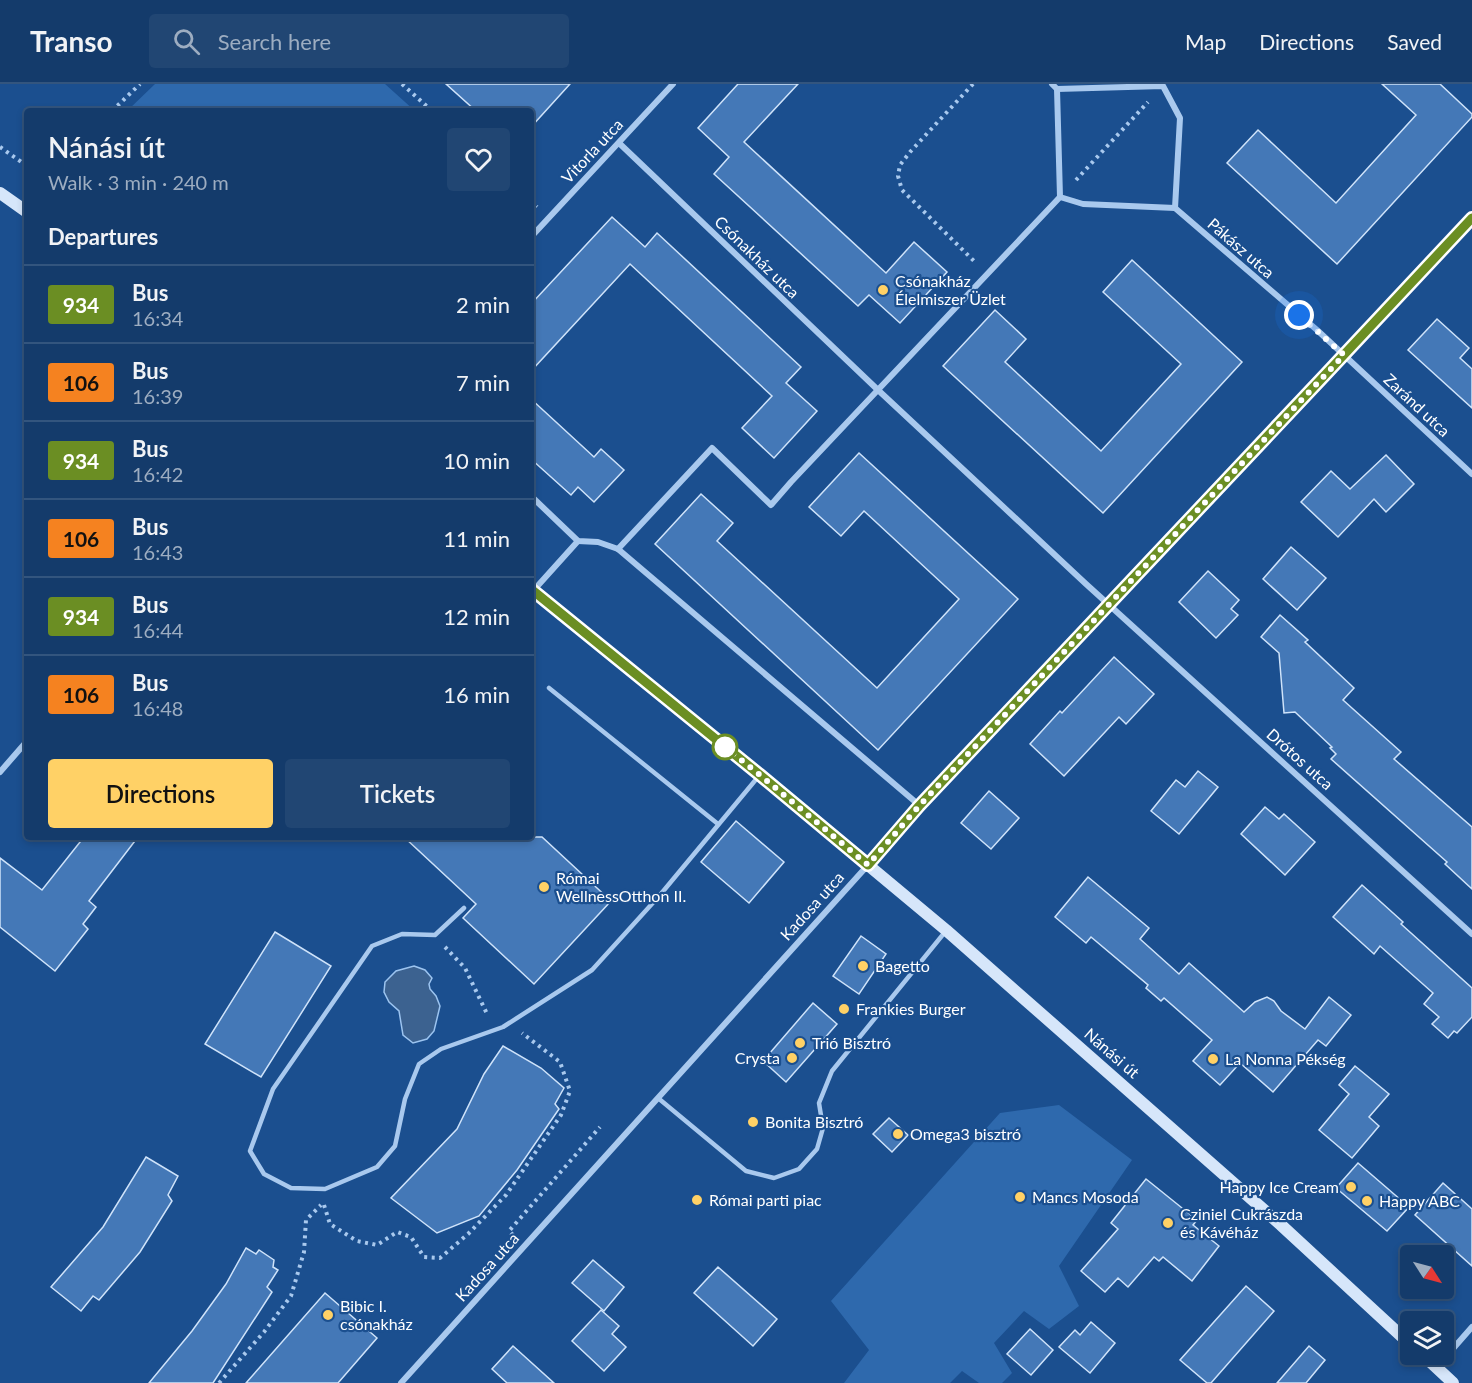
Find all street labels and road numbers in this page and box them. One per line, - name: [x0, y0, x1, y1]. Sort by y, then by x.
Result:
- street label: Vitorla utca: [557, 114, 626, 187]
- street label: Csónakház utca: [711, 212, 804, 302]
- street label: Pákász utca: [1204, 214, 1278, 282]
- street label: Zaránd utca: [1380, 369, 1454, 440]
- street label: Drótos utca: [1263, 724, 1337, 793]
- street label: Kadosa utca: [776, 867, 847, 944]
- street label: Nánási út: [1081, 1024, 1144, 1082]
- street label: Kadosa utca: [451, 1228, 522, 1305]

